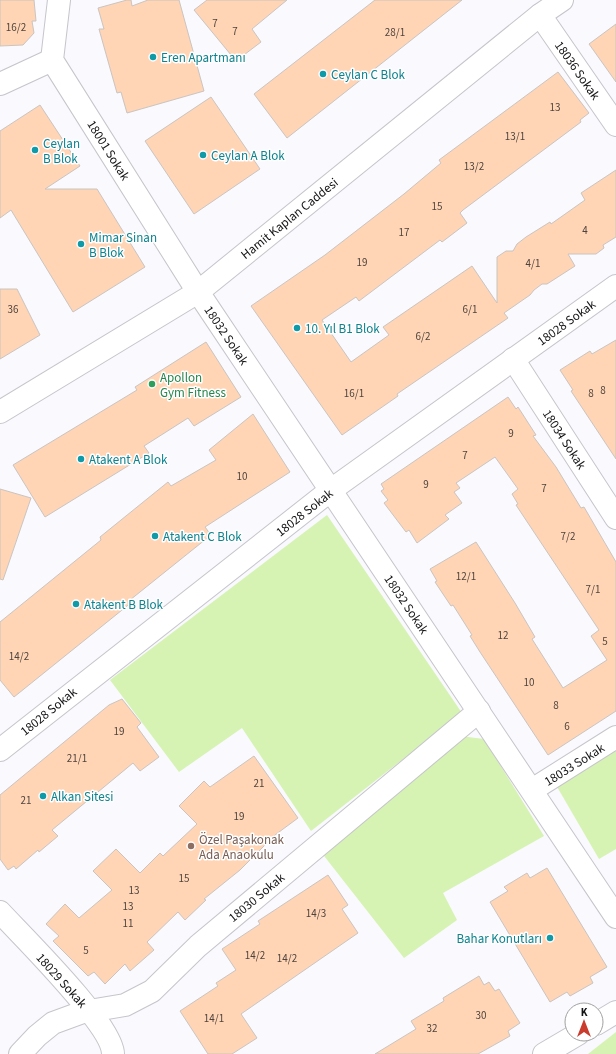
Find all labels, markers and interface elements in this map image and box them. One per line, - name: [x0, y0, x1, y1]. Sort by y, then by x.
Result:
- house number: 7: [212, 16, 218, 31]
- house number: 16/2: [6, 20, 26, 35]
- house number: 7: [232, 24, 238, 39]
- house number: 28/1: [385, 25, 405, 40]
- street label: 18036 Sokak: [550, 37, 604, 104]
- place label: Eren Apartmanı: [161, 49, 246, 67]
- marker: Eren Apartmanı: [148, 52, 158, 62]
- place label: Ceylan C Blok: [331, 66, 406, 84]
- marker: Ceylan C Blok: [318, 69, 328, 79]
- house number: 13: [550, 100, 560, 115]
- street label: 18001 Sokak: [82, 117, 134, 185]
- house number: 13/1: [505, 129, 525, 144]
- place label: Ceylan B Blok: [43, 135, 80, 168]
- marker: Ceylan B Blok: [30, 145, 40, 155]
- place label: Ceylan A Blok: [211, 147, 285, 165]
- marker: Ceylan A Blok: [198, 150, 208, 160]
- house number: 13/2: [464, 159, 484, 174]
- street label: Hamit Kaplan Caddesi: [237, 174, 342, 264]
- house number: 15: [432, 199, 442, 214]
- house number: 4: [582, 223, 588, 238]
- house number: 17: [399, 225, 409, 240]
- place label: Mimar Sinan B Blok: [89, 229, 157, 262]
- marker: Mimar Sinan B Blok: [76, 239, 86, 249]
- house number: 19: [357, 255, 367, 270]
- house number: 4/1: [526, 256, 540, 271]
- street label: 18028 Sokak: [534, 295, 600, 350]
- house number: 36: [8, 302, 19, 317]
- street label: 18032 Sokak: [200, 302, 253, 369]
- house number: 6/1: [463, 302, 477, 317]
- place label: 10. Yıl B1 Blok: [305, 320, 380, 338]
- marker: 10. Yıl B1 Blok: [292, 323, 302, 333]
- house number: 6/2: [416, 329, 430, 344]
- place label: Apollon Gym Fitness: [160, 369, 226, 402]
- marker: Apollon Gym Fitness: [147, 379, 157, 389]
- house number: 8: [600, 383, 606, 398]
- house number: 16/1: [344, 386, 364, 401]
- house number: 8: [588, 386, 594, 401]
- street label: 18034 Sokak: [538, 406, 591, 474]
- house number: 9: [508, 426, 514, 441]
- house number: 7: [462, 448, 468, 463]
- place label: Atakent A Blok: [89, 451, 168, 469]
- marker: Atakent A Blok: [76, 454, 86, 464]
- house number: 10: [237, 469, 247, 484]
- house number: 9: [423, 477, 429, 492]
- house number: 7: [541, 481, 547, 496]
- street label: 18028 Sokak: [272, 484, 337, 541]
- place label: Atakent C Blok: [163, 528, 242, 546]
- house number: 7/2: [561, 529, 575, 544]
- marker: Atakent C Blok: [150, 531, 160, 541]
- house number: 12/1: [456, 569, 476, 584]
- street label: 18032 Sokak: [380, 571, 433, 638]
- house number: 7/1: [586, 582, 600, 597]
- place label: Atakent B Blok: [84, 596, 164, 614]
- marker: Atakent B Blok: [71, 599, 81, 609]
- house number: 12: [498, 628, 508, 643]
- house number: 5: [602, 634, 608, 649]
- house number: 14/2: [9, 649, 29, 664]
- house number: 10: [524, 675, 534, 690]
- street label: 18028 Sokak: [16, 683, 81, 740]
- house number: 8: [553, 698, 559, 713]
- house number: 6: [564, 719, 570, 734]
- house number: 19: [114, 724, 124, 739]
- street label: 18033 Sokak: [541, 739, 609, 791]
- house number: 21/1: [67, 751, 87, 766]
- house number: 21: [254, 776, 264, 791]
- place label: Alkan Sitesi: [51, 788, 113, 806]
- marker: Alkan Sitesi: [38, 791, 48, 801]
- house number: 21: [21, 793, 31, 808]
- house number: 19: [234, 809, 244, 824]
- place label: Özel Paşakonak Ada Anaokulu: [199, 831, 285, 864]
- marker: Özel Paşakonak Ada Anaokulu: [186, 841, 196, 851]
- street label: 18030 Sokak: [225, 869, 289, 927]
- house number: 15: [179, 871, 189, 886]
- house number: 13: [129, 883, 139, 898]
- house number: 13: [123, 899, 133, 914]
- house number: 14/3: [306, 906, 326, 921]
- house number: 11: [123, 916, 133, 931]
- place label: Bahar Konutları: [456, 930, 542, 948]
- marker: Bahar Konutları: [545, 933, 555, 943]
- house number: 5: [83, 943, 89, 958]
- house number: 14/2: [245, 948, 265, 963]
- street label: 18029 Sokak: [32, 949, 91, 1012]
- house number: 14/2: [277, 951, 297, 966]
- north arrow: [564, 1002, 604, 1042]
- text: K: [581, 1005, 588, 1020]
- house number: 30: [476, 1008, 486, 1023]
- house number: 14/1: [204, 1011, 224, 1026]
- house number: 32: [427, 1021, 437, 1036]

